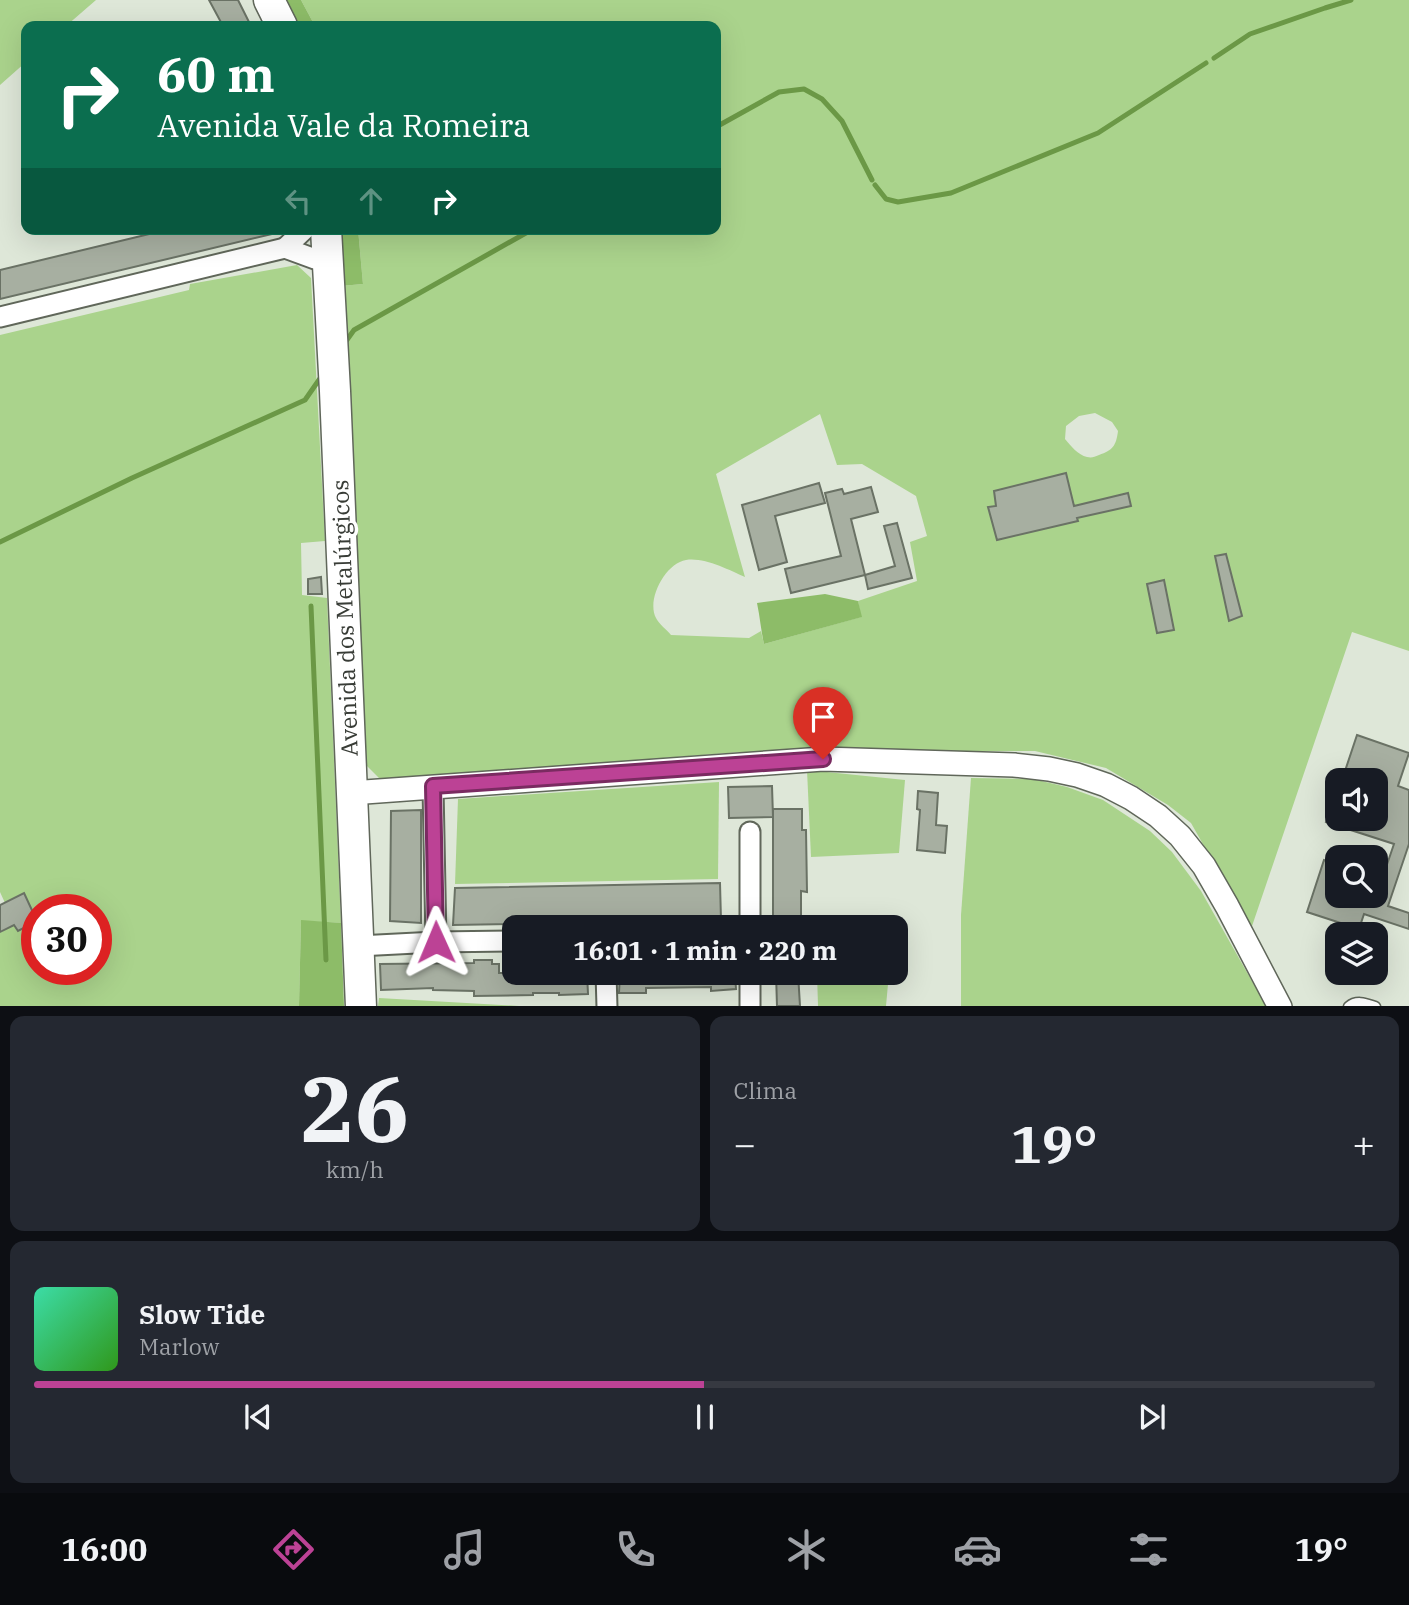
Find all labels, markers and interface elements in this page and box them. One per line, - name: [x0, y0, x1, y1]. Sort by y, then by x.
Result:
- text: 60 m: [157, 42, 275, 105]
- icon: right: [42, 49, 133, 140]
- text: Avenida Vale da Romeira: [157, 104, 531, 146]
- icon: left: [279, 182, 317, 220]
- icon: ahead: [352, 182, 390, 220]
- icon: right: [425, 182, 463, 220]
- street label: Avenida dos Metalúrgicos: [324, 479, 364, 757]
- pin: [793, 687, 853, 759]
- icon: arrive: [804, 698, 842, 736]
- map controls: [1325, 768, 1388, 985]
- button: sound: [1325, 768, 1388, 831]
- button: search: [1325, 845, 1388, 908]
- speed limit sign: 30: [21, 894, 112, 985]
- position arrow: [399, 905, 473, 979]
- button: layers: [1325, 922, 1388, 985]
- text: 16:01 · 1 min · 220 m: [573, 933, 837, 967]
- text: 26: [300, 1049, 409, 1167]
- text: Clima: [734, 1075, 797, 1105]
- text: 19°: [1011, 1110, 1098, 1177]
- text: −: [734, 1119, 756, 1168]
- text: +: [1352, 1119, 1375, 1168]
- text: km/h: [326, 1154, 384, 1184]
- text: Slow Tide: [139, 1297, 265, 1331]
- text: Marlow: [139, 1331, 219, 1361]
- icon: previous: [239, 1398, 277, 1436]
- icon: pause: [686, 1398, 724, 1436]
- icon: next: [1133, 1398, 1171, 1436]
- icon: directions: [269, 1525, 318, 1574]
- icon: music: [440, 1525, 489, 1574]
- icon: phone: [611, 1525, 660, 1574]
- icon: climate: [782, 1525, 831, 1574]
- icon: car: [953, 1525, 1002, 1574]
- icon: filters: [1124, 1525, 1173, 1574]
- text: 16:00: [61, 1528, 147, 1570]
- text: 19°: [1295, 1528, 1348, 1570]

